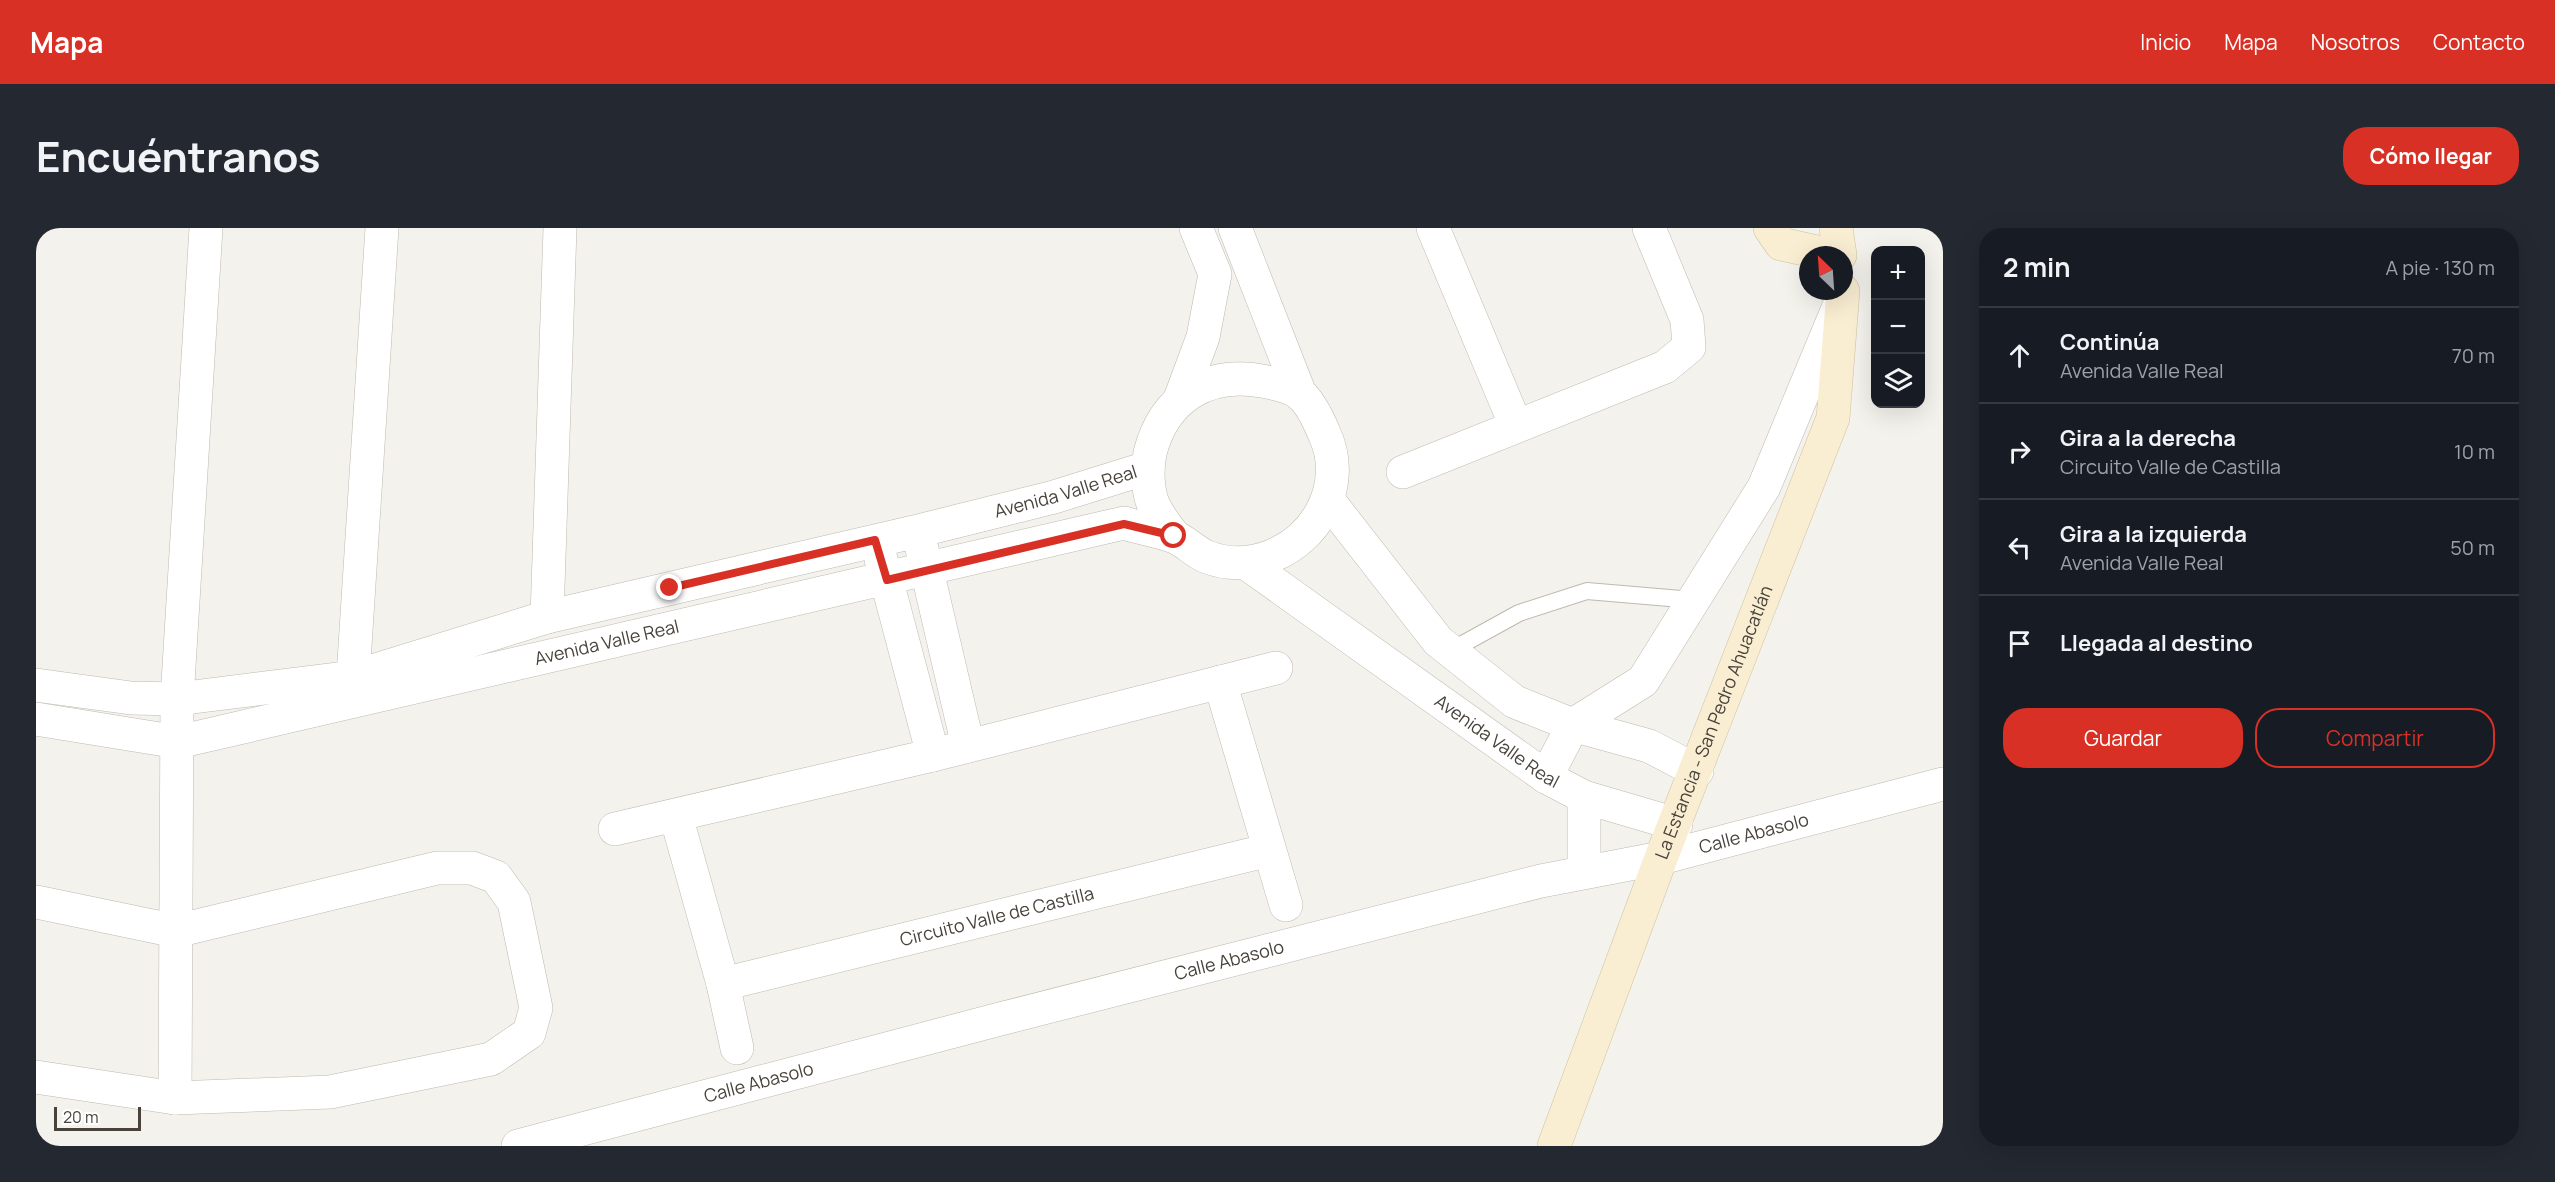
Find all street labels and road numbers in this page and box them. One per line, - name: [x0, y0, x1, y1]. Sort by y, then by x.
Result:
- street label: Avenida Valle Real: [992, 459, 1140, 522]
- street label: La Estancia - San Pedro Ahuacatlán: [1649, 582, 1777, 862]
- street label: Avenida Valle Real: [532, 613, 681, 670]
- street label: Avenida Valle Real: [1430, 688, 1564, 793]
- street label: Calle Abasolo: [1696, 807, 1811, 859]
- street label: Circuito Valle de Castilla: [897, 880, 1096, 951]
- street label: Calle Abasolo: [1172, 934, 1286, 985]
- street label: Calle Abasolo: [701, 1056, 816, 1108]

